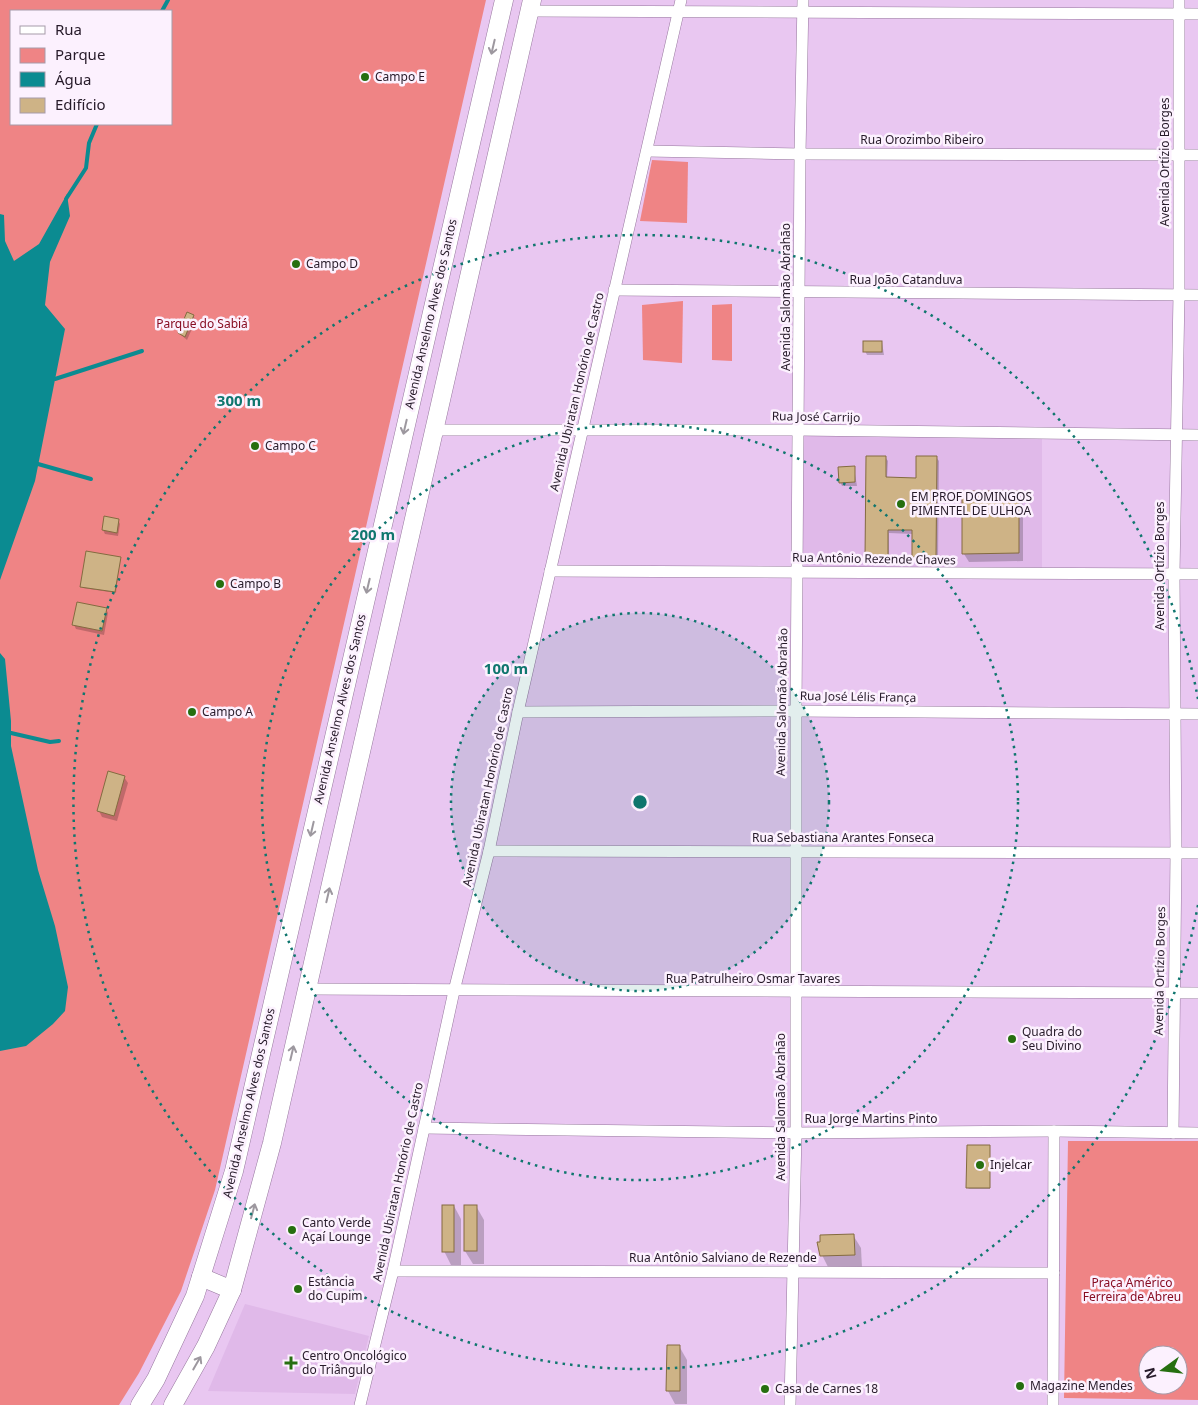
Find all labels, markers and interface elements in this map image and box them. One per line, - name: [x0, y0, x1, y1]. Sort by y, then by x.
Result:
- legend: [10, 10, 172, 125]
- text: Rua: [55, 19, 82, 39]
- one-way arrow: [488, 39, 497, 55]
- text: Parque: [55, 44, 105, 64]
- place label: Campo E: [375, 68, 425, 85]
- text: Água: [55, 69, 92, 89]
- marker: Campo E: [359, 71, 371, 83]
- text: Edifício: [55, 94, 106, 114]
- street label: Avenida Ortízio Borges: [1156, 97, 1173, 226]
- street label: Rua Orozimbo Ribeiro: [860, 131, 984, 148]
- street label: Avenida Anselmo Alves dos Santos: [400, 217, 461, 411]
- street label: Avenida Salomão Abrahão: [777, 223, 794, 371]
- place label: Campo D: [306, 255, 358, 272]
- marker: Campo D: [290, 258, 302, 270]
- street label: Rua João Catanduva: [850, 271, 962, 288]
- street label: Avenida Ubiratan Honório de Castro: [545, 291, 608, 493]
- park label: Parque do Sabiá: [156, 315, 248, 332]
- text: 300 m: [217, 390, 261, 410]
- street label: Rua José Carrijo: [772, 407, 860, 426]
- one-way arrow: [400, 419, 409, 435]
- place label: Campo C: [265, 437, 316, 454]
- marker: Campo C: [249, 440, 261, 452]
- place label: EM PROF DOMINGOS PIMENTEL DE ULHOA: [911, 488, 1032, 519]
- marker: EM PROF DOMINGOS PIMENTEL DE ULHOA: [895, 498, 907, 510]
- street label: Avenida Ortízio Borges: [1151, 501, 1168, 630]
- text: 200 m: [351, 524, 395, 544]
- street label: Rua Antônio Rezende Chaves: [792, 549, 956, 568]
- place label: Campo B: [230, 575, 281, 592]
- one-way arrow: [363, 577, 372, 593]
- marker: Campo B: [214, 578, 226, 590]
- street label: Avenida Anselmo Alves dos Santos: [309, 612, 370, 806]
- street label: Avenida Salomão Abrahão: [772, 628, 791, 776]
- text: 100 m: [484, 658, 528, 678]
- street label: Avenida Ubiratan Honório de Castro: [458, 686, 517, 888]
- street label: Rua José Lélis França: [800, 687, 916, 706]
- place label: Campo A: [202, 703, 253, 720]
- marker: Campo A: [186, 706, 198, 718]
- centre of rings: [631, 793, 649, 811]
- one-way arrow: [307, 821, 316, 837]
- street label: Rua Sebastiana Arantes Fonseca: [752, 829, 934, 846]
- one-way arrow: [324, 887, 333, 903]
- street label: Avenida Ortízio Borges: [1150, 906, 1169, 1036]
- street label: Rua Patrulheiro Osmar Tavares: [666, 970, 841, 987]
- street label: Avenida Anselmo Alves dos Santos: [218, 1006, 279, 1200]
- place label: Quadra do Seu Divino: [1022, 1023, 1082, 1054]
- street label: Avenida Salomão Abrahão: [772, 1033, 789, 1181]
- marker: Quadra do Seu Divino: [1006, 1033, 1018, 1045]
- one-way arrow: [288, 1046, 297, 1062]
- street label: Avenida Ubiratan Honório de Castro: [368, 1081, 427, 1283]
- street label: Rua Jorge Martins Pinto: [804, 1110, 938, 1127]
- place label: Injelcar: [990, 1156, 1032, 1173]
- marker: Injelcar: [974, 1159, 986, 1171]
- one-way arrow: [249, 1204, 259, 1220]
- place label: Canto Verde Açaí Lounge: [302, 1214, 371, 1245]
- marker: Canto Verde Açaí Lounge: [286, 1224, 298, 1236]
- street label: Rua Antônio Salviano de Rezende: [629, 1249, 817, 1266]
- place label: Estância do Cupim: [308, 1273, 362, 1304]
- park label: Praça Américo Ferreira de Abreu: [1083, 1274, 1181, 1305]
- marker: Estância do Cupim: [292, 1283, 304, 1295]
- north arrow: [1138, 1345, 1188, 1395]
- place label: Centro Oncológico do Triângulo: [302, 1347, 407, 1378]
- one-way arrow: [192, 1356, 202, 1370]
- marker: Centro Oncológico do Triângulo: [284, 1356, 298, 1370]
- text: N: [1139, 1366, 1161, 1381]
- place label: Magazine Mendes: [1030, 1377, 1133, 1394]
- place label: Casa de Carnes 18: [775, 1380, 878, 1397]
- marker: Magazine Mendes: [1014, 1380, 1026, 1392]
- marker: Casa de Carnes 18: [759, 1383, 771, 1395]

